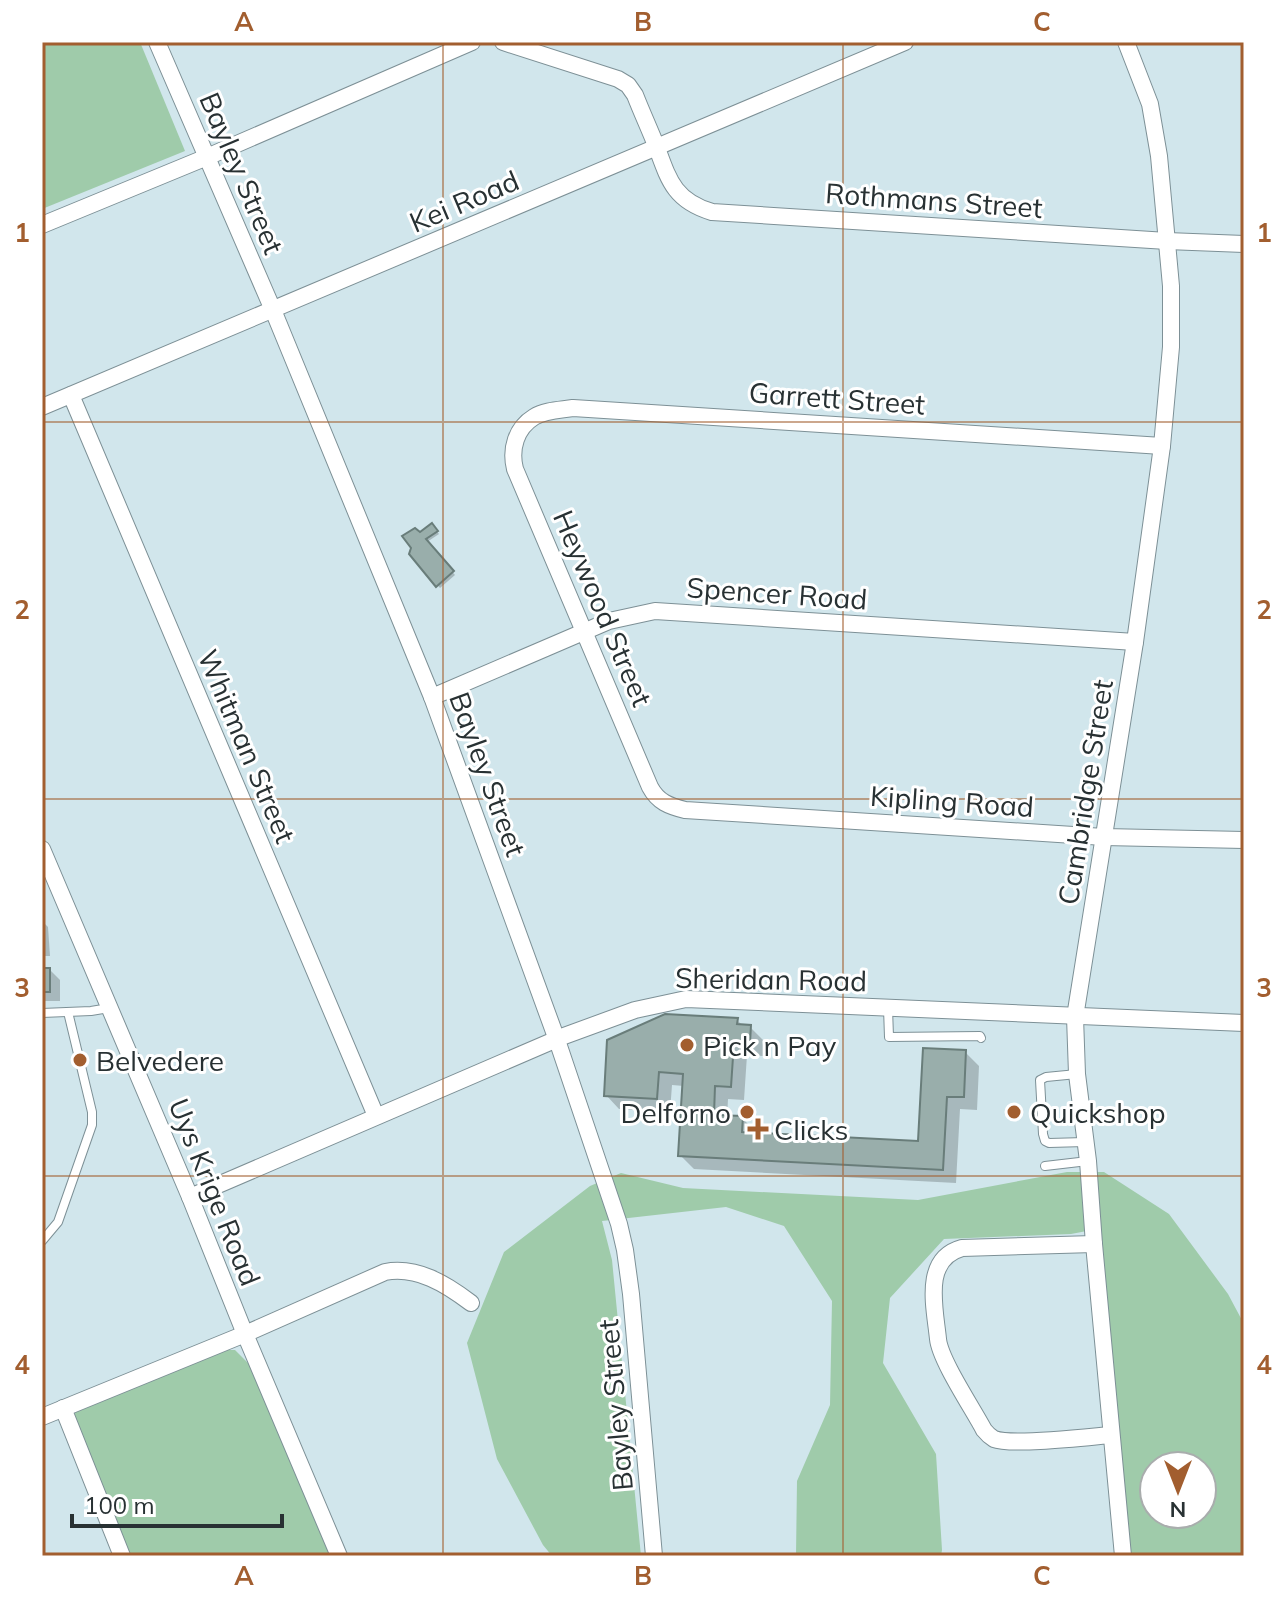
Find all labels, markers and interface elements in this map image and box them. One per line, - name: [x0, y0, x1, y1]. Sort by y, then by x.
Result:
- text: A: [234, 5, 254, 38]
- text: B: [634, 5, 652, 38]
- text: C: [1033, 5, 1051, 38]
- street label: Bayley Street: [192, 87, 292, 259]
- street label: Kei Road: [404, 162, 524, 240]
- street label: Rothmans Street: [824, 175, 1044, 225]
- text: 1: [14, 216, 30, 249]
- text: 1: [1256, 216, 1272, 249]
- street label: Garrett Street: [748, 374, 927, 422]
- street label: Heywood Street: [546, 505, 660, 711]
- street label: Spencer Road: [686, 569, 868, 617]
- text: 2: [14, 593, 30, 626]
- text: 2: [1256, 593, 1272, 626]
- street label: Whitman Street: [191, 644, 304, 848]
- street label: Cambridge Street: [1050, 677, 1120, 907]
- street label: Bayley Street: [442, 687, 534, 861]
- street label: Kipling Road: [869, 778, 1035, 824]
- street label: Sheridan Road: [675, 960, 867, 998]
- text: 3: [14, 971, 30, 1004]
- text: 3: [1256, 971, 1272, 1004]
- place label: Pick n Pay: [703, 1028, 836, 1063]
- marker: Pick n Pay: [678, 1036, 696, 1054]
- place label: Belvedere: [96, 1043, 224, 1078]
- marker: Belvedere: [71, 1051, 89, 1069]
- street label: Uys Krige Road: [162, 1093, 268, 1291]
- place label: Delforno: [621, 1095, 731, 1130]
- place label: Quickshop: [1030, 1095, 1166, 1130]
- marker: Delforno: [738, 1103, 756, 1121]
- marker: Quickshop: [1005, 1103, 1023, 1121]
- place label: Clicks: [774, 1112, 848, 1147]
- marker: Clicks: [749, 1120, 767, 1138]
- street label: Bayley Street: [590, 1318, 640, 1492]
- text: 4: [14, 1348, 30, 1381]
- text: 4: [1256, 1348, 1272, 1381]
- north arrow: [1138, 1450, 1218, 1530]
- scale bar: [72, 1478, 282, 1528]
- text: 100 m: [84, 1490, 155, 1520]
- text: N: [1170, 1496, 1186, 1524]
- text: A: [234, 1559, 254, 1592]
- text: B: [634, 1559, 652, 1592]
- text: C: [1033, 1559, 1051, 1592]

